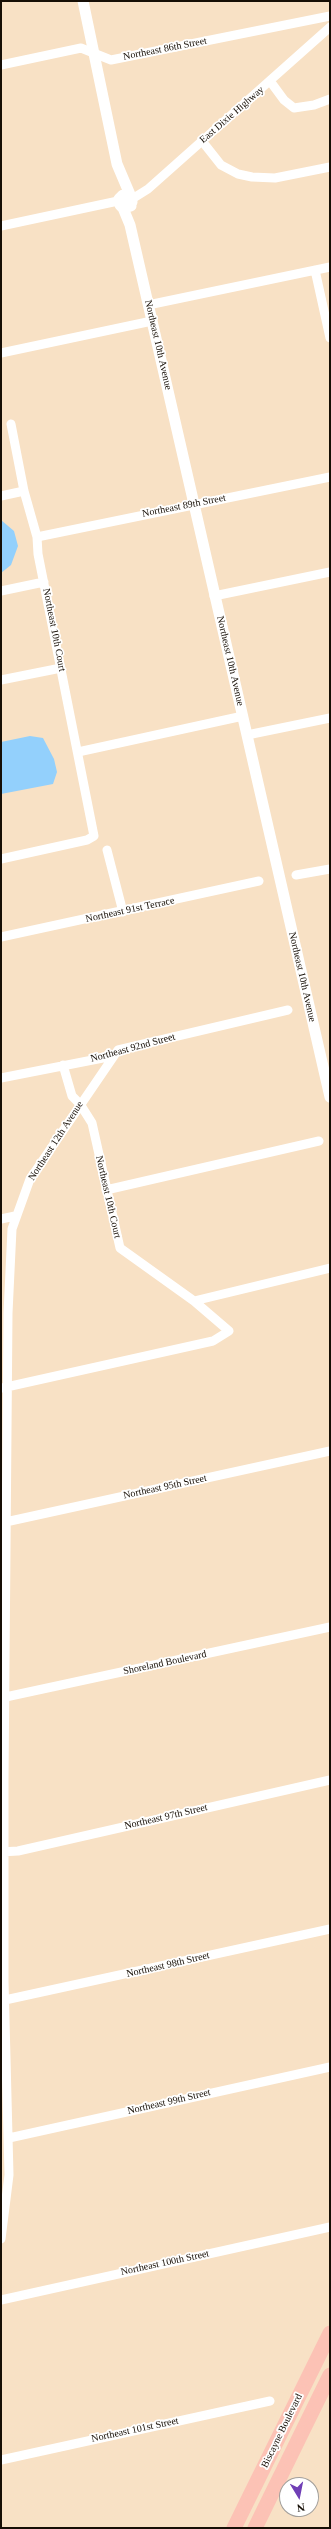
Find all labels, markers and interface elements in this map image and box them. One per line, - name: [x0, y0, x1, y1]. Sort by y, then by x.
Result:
- street label: Northeast 86th Street: [122, 35, 208, 63]
- street label: East Dixie Highway: [197, 84, 267, 146]
- street label: Northeast 10th Avenue: [142, 299, 174, 391]
- street label: Northeast 89th Street: [141, 492, 227, 520]
- street label: Northeast 10th Court: [40, 587, 68, 673]
- street label: Northeast 10th Avenue: [214, 615, 246, 707]
- street label: Northeast 91st Terrace: [85, 895, 175, 925]
- street label: Northeast 10th Avenue: [286, 931, 318, 1023]
- street label: Northeast 92nd Street: [89, 1031, 177, 1065]
- street label: Northeast 12th Avenue: [26, 1099, 86, 1183]
- street label: Northeast 10th Court: [93, 1155, 123, 1239]
- street label: Northeast 95th Street: [122, 1472, 208, 1502]
- street label: Shoreland Boulevard: [122, 1648, 208, 1678]
- street label: Northeast 97th Street: [123, 1802, 209, 1832]
- street label: Northeast 98th Street: [125, 1950, 211, 1980]
- street label: Northeast 99th Street: [126, 2087, 212, 2117]
- street label: Northeast 100th Street: [120, 2248, 210, 2278]
- street label: Biscayne Boulevard: [259, 2392, 305, 2470]
- street label: Northeast 101st Street: [90, 2415, 180, 2445]
- north arrow: [279, 2477, 319, 2517]
- text: N: [296, 2501, 306, 2514]

